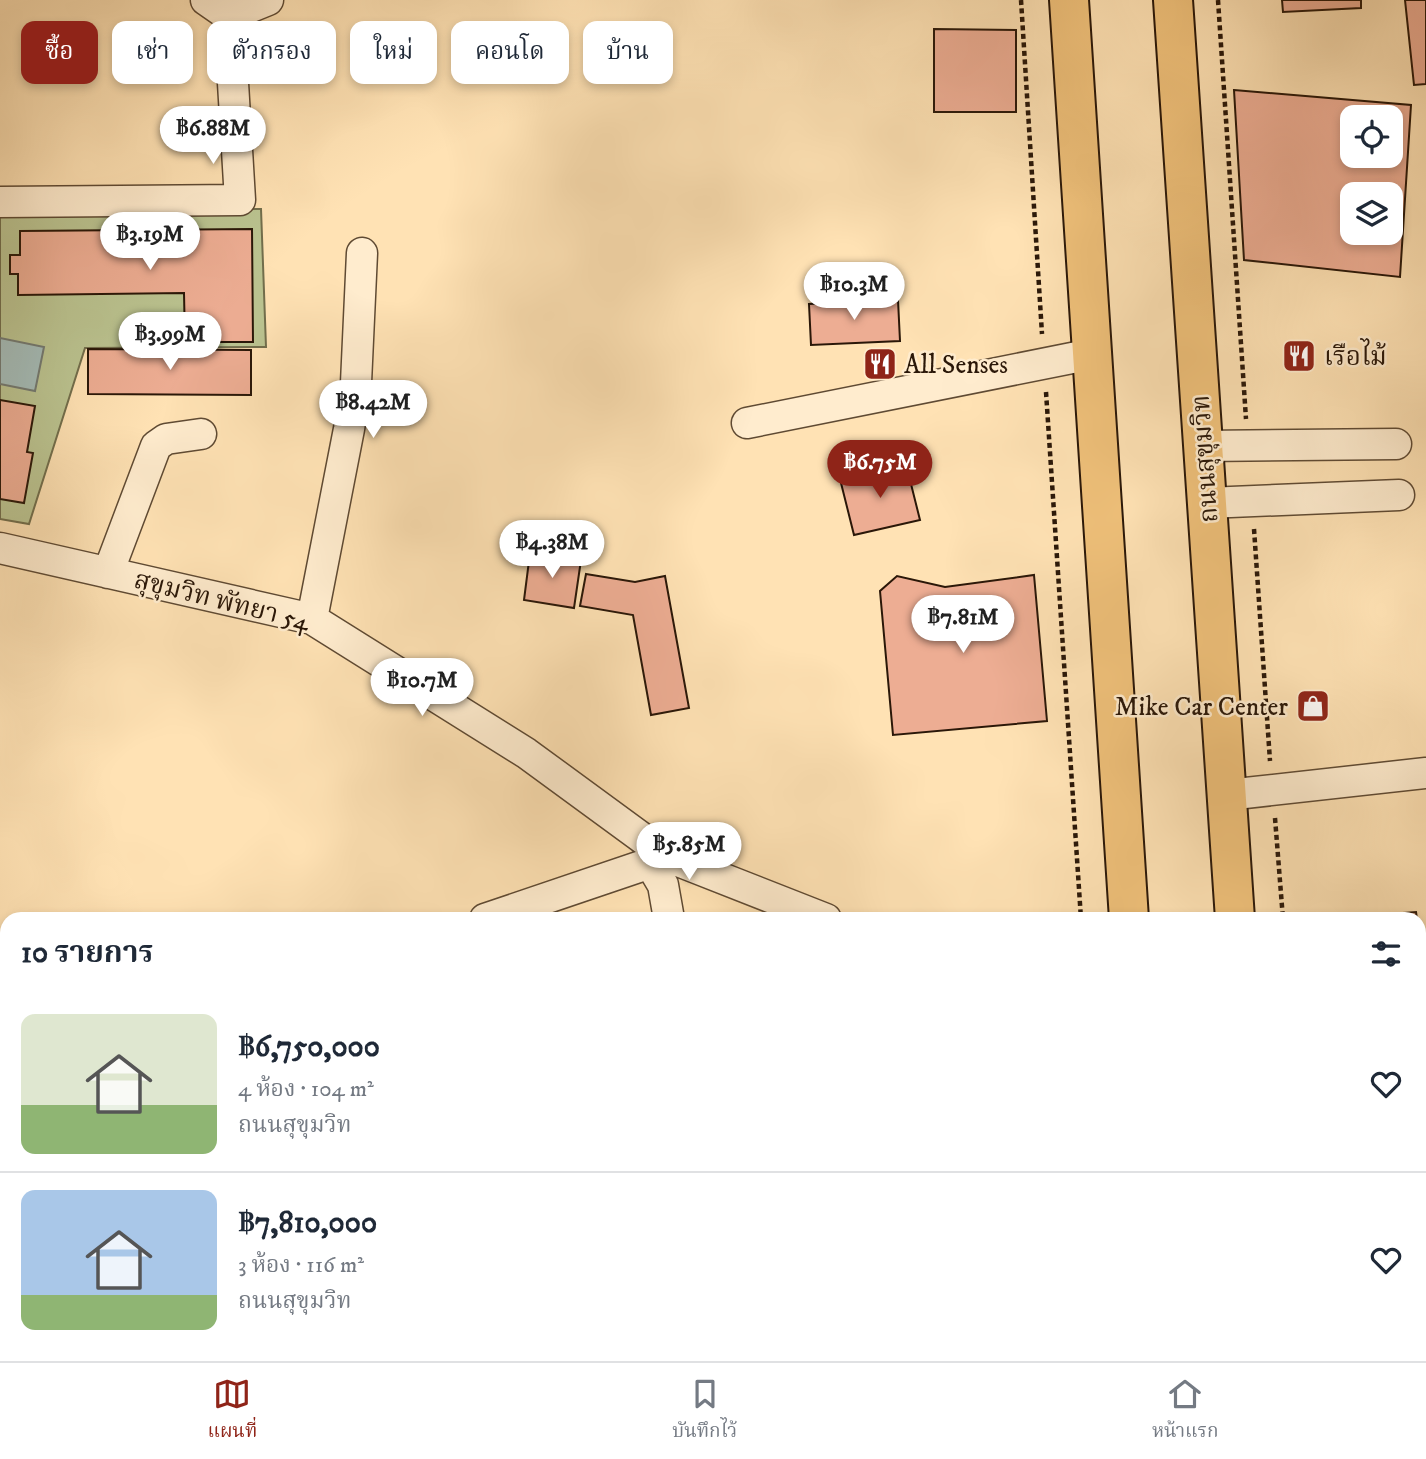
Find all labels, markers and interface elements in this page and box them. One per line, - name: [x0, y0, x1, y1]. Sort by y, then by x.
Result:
- chip: ซื้อ: [21, 21, 98, 84]
- chip: เช่า: [112, 21, 193, 84]
- chip: ตัวกรอง: [207, 21, 336, 84]
- chip: ใหม่: [350, 21, 437, 84]
- chip: คอนโด: [451, 21, 569, 84]
- chip: บ้าน: [583, 21, 673, 84]
- map controls: [1340, 105, 1403, 245]
- button: locate: [1340, 105, 1403, 168]
- pin: ฿6.88M: [156, 106, 270, 166]
- text: ฿6.88M: [176, 114, 250, 143]
- button: layers: [1340, 182, 1403, 245]
- pin: ฿3.19M: [93, 212, 207, 272]
- text: ฿3.19M: [116, 220, 184, 249]
- pin: ฿10.3M: [797, 262, 911, 322]
- text: ฿10.3M: [820, 270, 888, 299]
- pin: ฿3.99M: [113, 312, 227, 372]
- text: ฿3.99M: [135, 320, 205, 349]
- restaurant icon: เรือไม้: [1280, 337, 1318, 375]
- place label: เรือไม้: [1324, 338, 1387, 374]
- restaurant icon: All Senses: [861, 345, 899, 383]
- place label: All Senses: [904, 349, 1008, 382]
- pin: ฿8.42M: [316, 380, 430, 440]
- text: ฿8.42M: [335, 388, 411, 417]
- street label: ถนนสุขุมวิท: [1185, 394, 1226, 524]
- pin: ฿6.75M: [823, 440, 937, 500]
- text: ฿6.75M: [843, 448, 917, 477]
- pin: ฿4.38M: [495, 520, 609, 580]
- text: ฿4.38M: [515, 528, 589, 557]
- street label: สุขุมวิท พัทยา 54: [131, 564, 314, 639]
- pin: ฿7.81M: [906, 596, 1020, 655]
- text: ฿7.81M: [927, 603, 999, 632]
- pin: ฿10.7M: [365, 658, 479, 718]
- text: ฿10.7M: [387, 666, 457, 695]
- shop icon: Mike Car Center: [1294, 687, 1332, 725]
- place label: Mike Car Center: [1115, 691, 1288, 724]
- pin: ฿5.85M: [632, 822, 746, 882]
- text: ฿5.85M: [652, 830, 726, 859]
- text: 10 รายการ: [21, 935, 153, 972]
- icon: filters: [1367, 935, 1405, 973]
- text: ฿6,750,000: [238, 1029, 380, 1066]
- icon: home: [77, 1042, 161, 1126]
- icon: heart: [1367, 1065, 1405, 1103]
- text: 4 ห้อง · 104 m²: [238, 1075, 374, 1104]
- text: ถนนสุขุมวิท: [238, 1111, 351, 1140]
- text: ฿7,810,000: [238, 1205, 377, 1242]
- icon: home: [77, 1218, 161, 1302]
- icon: heart: [1367, 1241, 1405, 1279]
- text: 3 ห้อง · 116 m²: [238, 1251, 364, 1280]
- text: ถนนสุขุมวิท: [238, 1287, 351, 1316]
- tab: แผนที่: [208, 1375, 257, 1447]
- tab: บันทึกไว้: [672, 1375, 737, 1447]
- tab: หน้าแรก: [1152, 1375, 1218, 1447]

